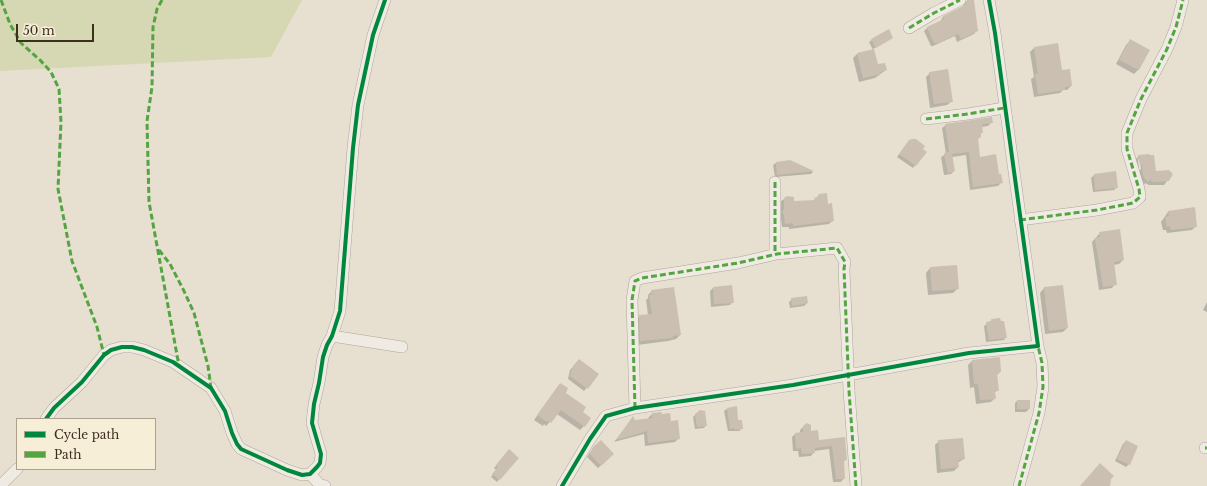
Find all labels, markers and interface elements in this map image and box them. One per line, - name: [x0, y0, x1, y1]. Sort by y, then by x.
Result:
- scale bar: [18, 16, 96, 42]
- text: 50 m: [23, 23, 55, 38]
- legend: [16, 418, 156, 470]
- text: Cycle path: [54, 427, 119, 442]
- text: Path: [54, 447, 82, 462]

